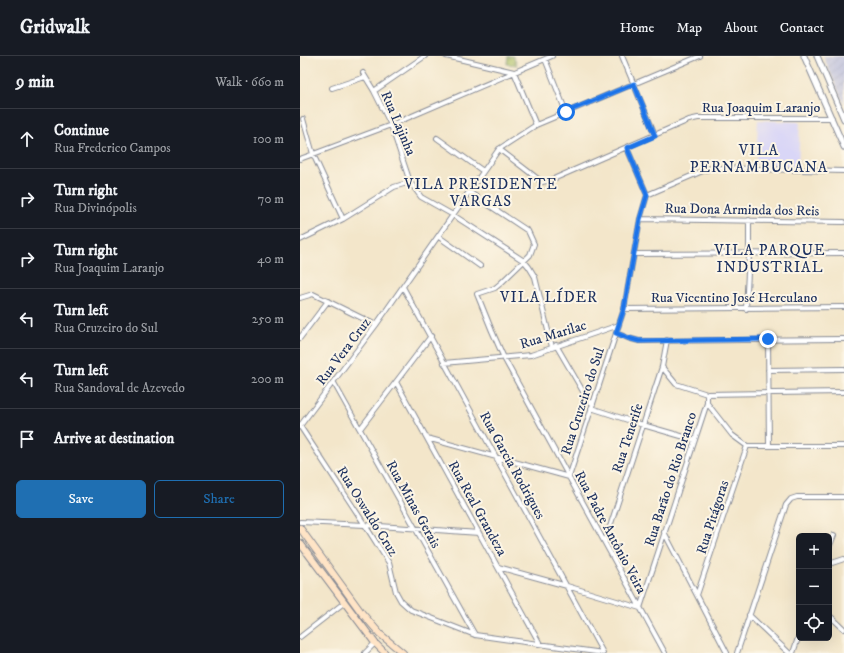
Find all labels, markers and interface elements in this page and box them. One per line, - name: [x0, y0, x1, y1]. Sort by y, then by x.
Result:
- text: Gridwalk: [20, 16, 90, 39]
- text: Home: [620, 19, 654, 37]
- text: Map: [676, 19, 702, 37]
- text: About: [724, 19, 758, 37]
- text: Contact: [780, 19, 824, 37]
- text: 9 min: [16, 71, 54, 93]
- text: Walk · 660 m: [215, 74, 284, 90]
- street label: Rua Lajinha: [376, 88, 420, 159]
- street label: Rua Joaquim Laranjo: [702, 99, 820, 117]
- route start: [557, 103, 575, 121]
- text: Continue: [54, 121, 109, 140]
- icon: ahead: [16, 128, 38, 150]
- text: 100 m: [253, 131, 284, 147]
- text: Rua Frederico Campos: [54, 140, 171, 156]
- district label: VILA PERNAMBUCANA: [690, 141, 828, 177]
- district label: VILA PRESIDENTE VARGAS: [403, 175, 558, 211]
- text: Turn right: [54, 181, 117, 200]
- icon: right: [16, 188, 38, 210]
- text: 70 m: [258, 191, 284, 207]
- text: Rua Divinópolis: [54, 200, 137, 216]
- street label: Rua Dona Arminda dos Reis: [664, 200, 820, 220]
- text: Turn right: [54, 241, 117, 260]
- district label: VILA PARQUE INDUSTRIAL: [713, 241, 826, 277]
- icon: right: [16, 248, 38, 270]
- text: 40 m: [257, 251, 284, 267]
- text: Rua Joaquim Laranjo: [54, 260, 164, 276]
- district label: VILA LÍDER: [499, 287, 598, 307]
- street label: Rua Vicentino José Herculano: [651, 289, 818, 307]
- text: Turn left: [54, 301, 108, 320]
- icon: left: [16, 308, 38, 330]
- text: 250 m: [252, 311, 284, 327]
- street label: Rua Vera Cruz: [312, 314, 375, 389]
- street label: Rua Marilac: [518, 316, 589, 354]
- text: Rua Cruzeiro do Sul: [54, 320, 158, 336]
- route end: [759, 330, 777, 348]
- street label: Rua Cruzeiro do Sul: [557, 345, 609, 457]
- text: Turn left: [54, 361, 108, 380]
- icon: left: [16, 368, 38, 390]
- text: 200 m: [251, 371, 284, 387]
- text: Rua Sandoval de Azevedo: [54, 380, 185, 396]
- street label: Rua Tenerife: [608, 401, 648, 475]
- street label: Rua Garcia Rodrigues: [475, 408, 549, 523]
- street label: Rua Barão do Rio Branco: [641, 410, 701, 549]
- icon: arrive: [16, 428, 38, 450]
- text: Arrive at destination: [54, 429, 174, 448]
- street label: Rua Minas Gerais: [382, 458, 445, 552]
- street label: Rua Real Grandeza: [444, 458, 511, 559]
- street label: Rua Oswaldo Cruz: [332, 463, 402, 560]
- street label: Rua Padre Antônio Veira: [570, 468, 650, 597]
- street label: Rua Pitágoras: [693, 478, 733, 556]
- button: Save: [16, 480, 146, 518]
- button: Share: [154, 480, 284, 518]
- map controls: [796, 533, 832, 641]
- button: +: [796, 533, 832, 569]
- button: −: [796, 569, 832, 605]
- button: locate: [796, 605, 832, 641]

